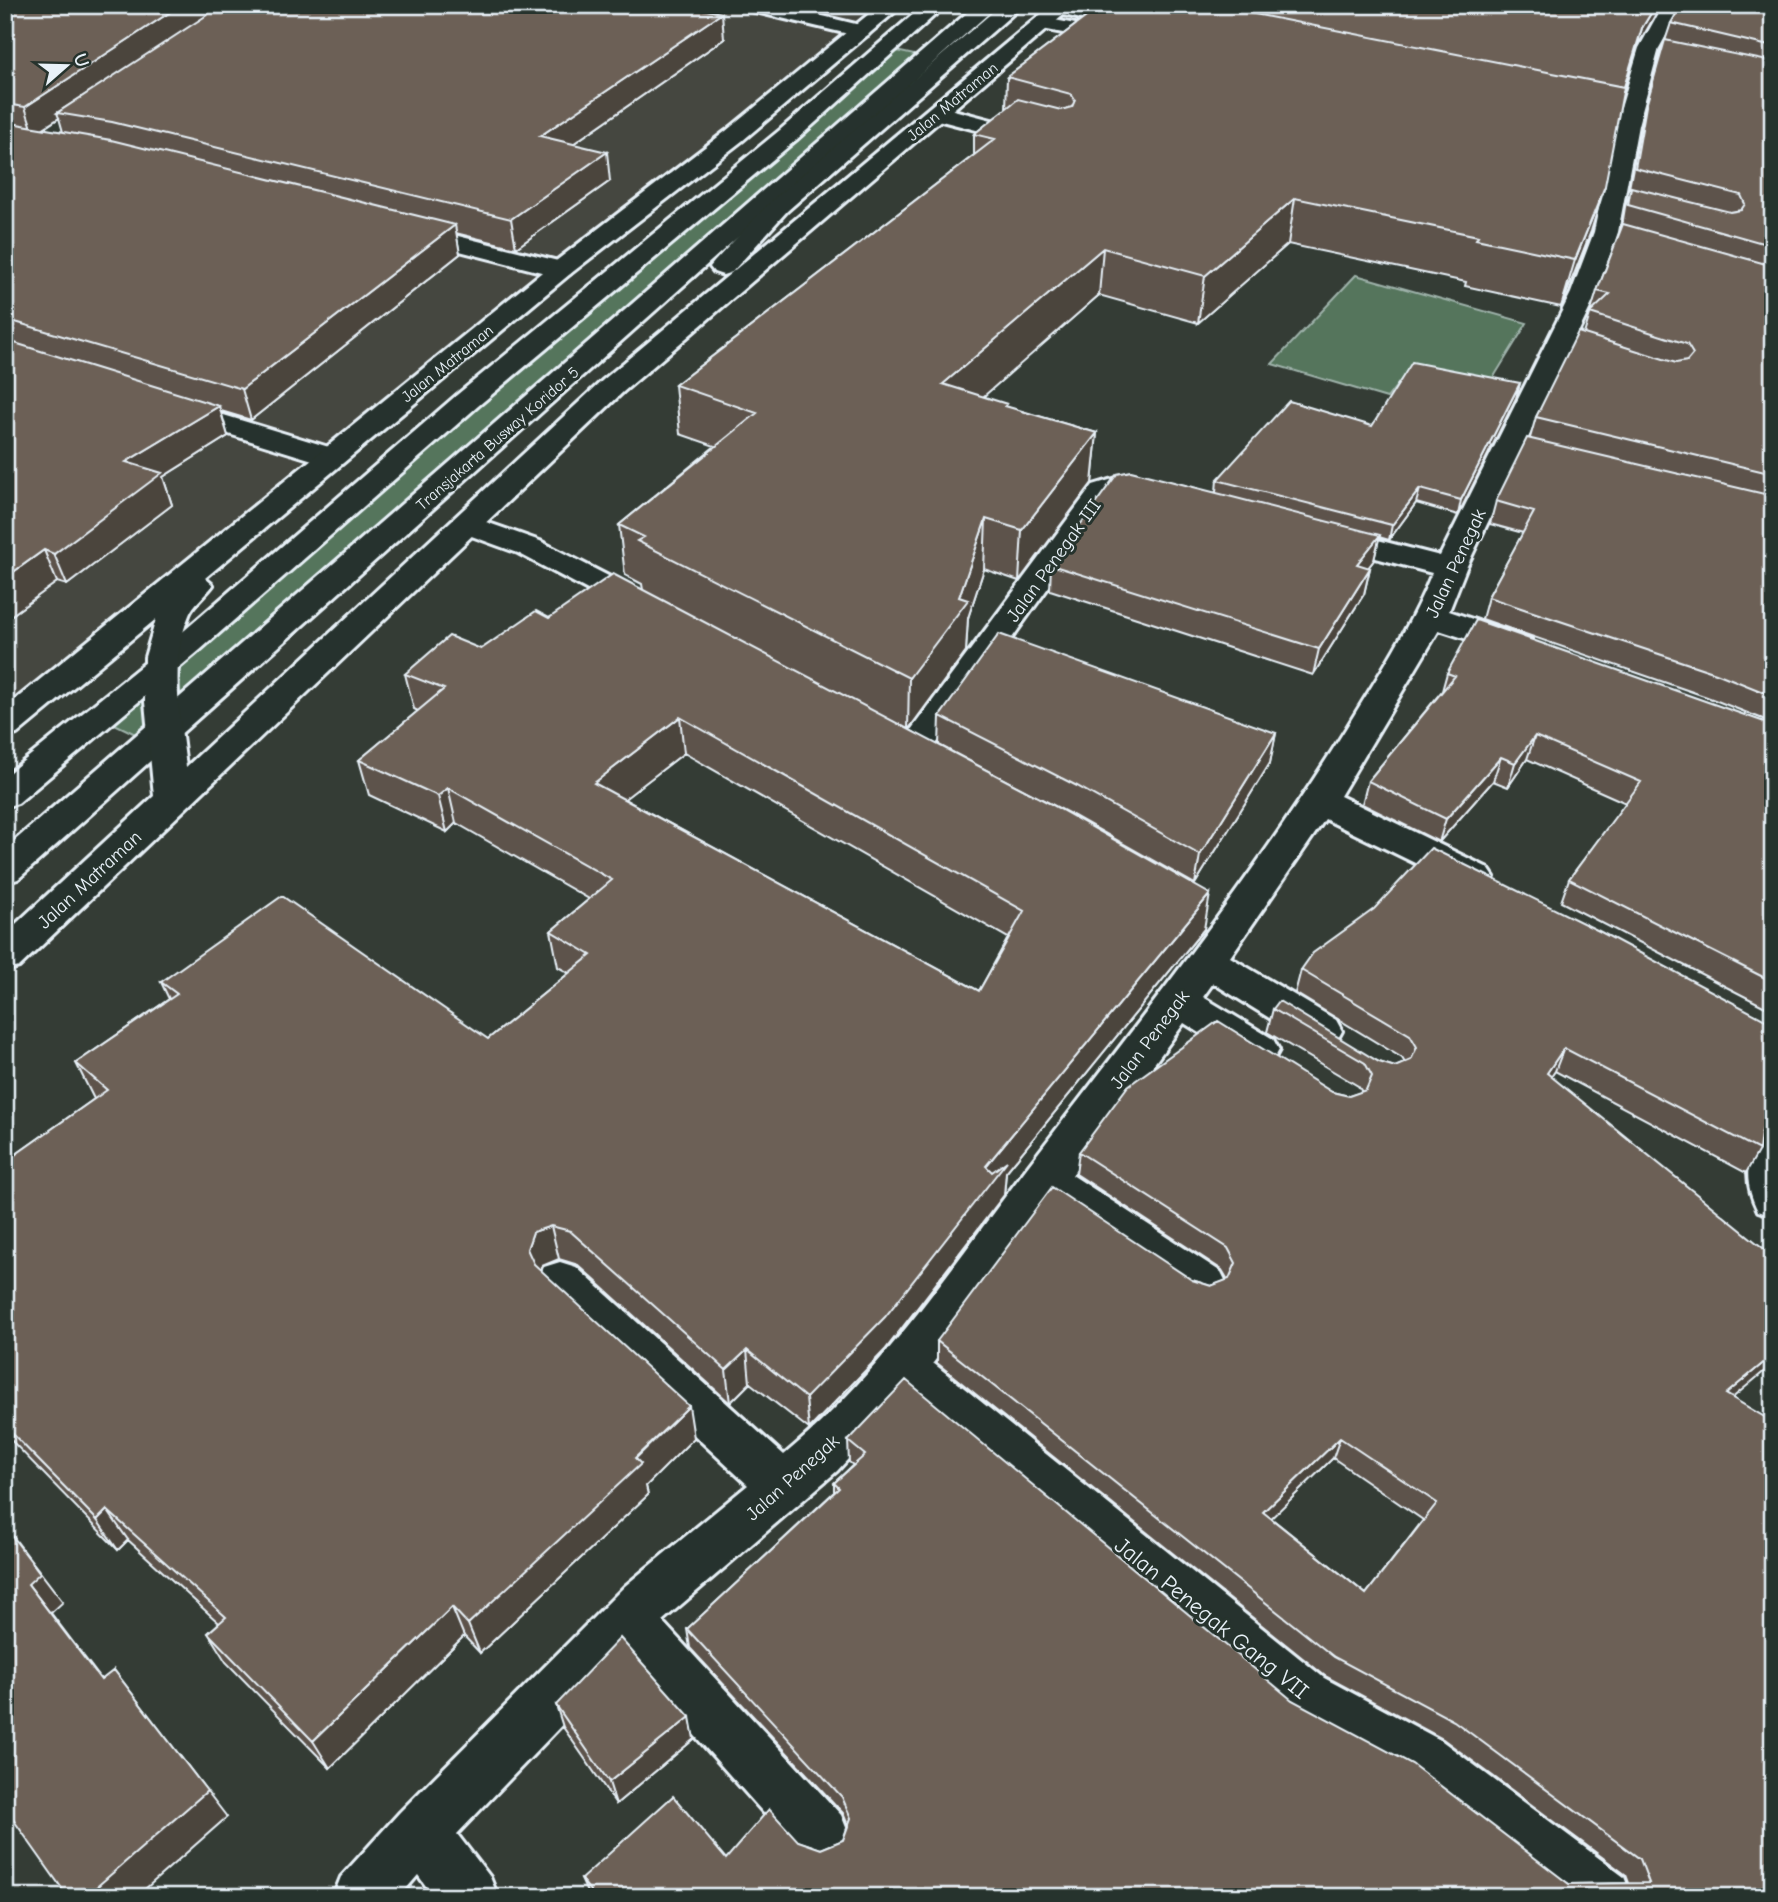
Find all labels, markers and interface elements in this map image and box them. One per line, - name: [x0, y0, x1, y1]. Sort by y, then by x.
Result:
- north arrow: [32, 32, 102, 102]
- text: U: [69, 51, 94, 70]
- street label: Jalan Matraman: [904, 59, 1001, 145]
- street label: Jalan Matraman: [398, 321, 497, 406]
- street label: Transjakarta Busway Koridor 5: [413, 363, 583, 514]
- street label: Jalan Penegak III: [1002, 495, 1106, 626]
- street label: Jalan Penegak: [1421, 505, 1491, 621]
- street label: Jalan Matraman: [33, 826, 146, 933]
- street label: Jalan Penegak: [1106, 985, 1195, 1093]
- street label: Jalan Penegak: [742, 1430, 844, 1525]
- street label: Jalan Penegak Gang VII: [1109, 1532, 1314, 1705]

